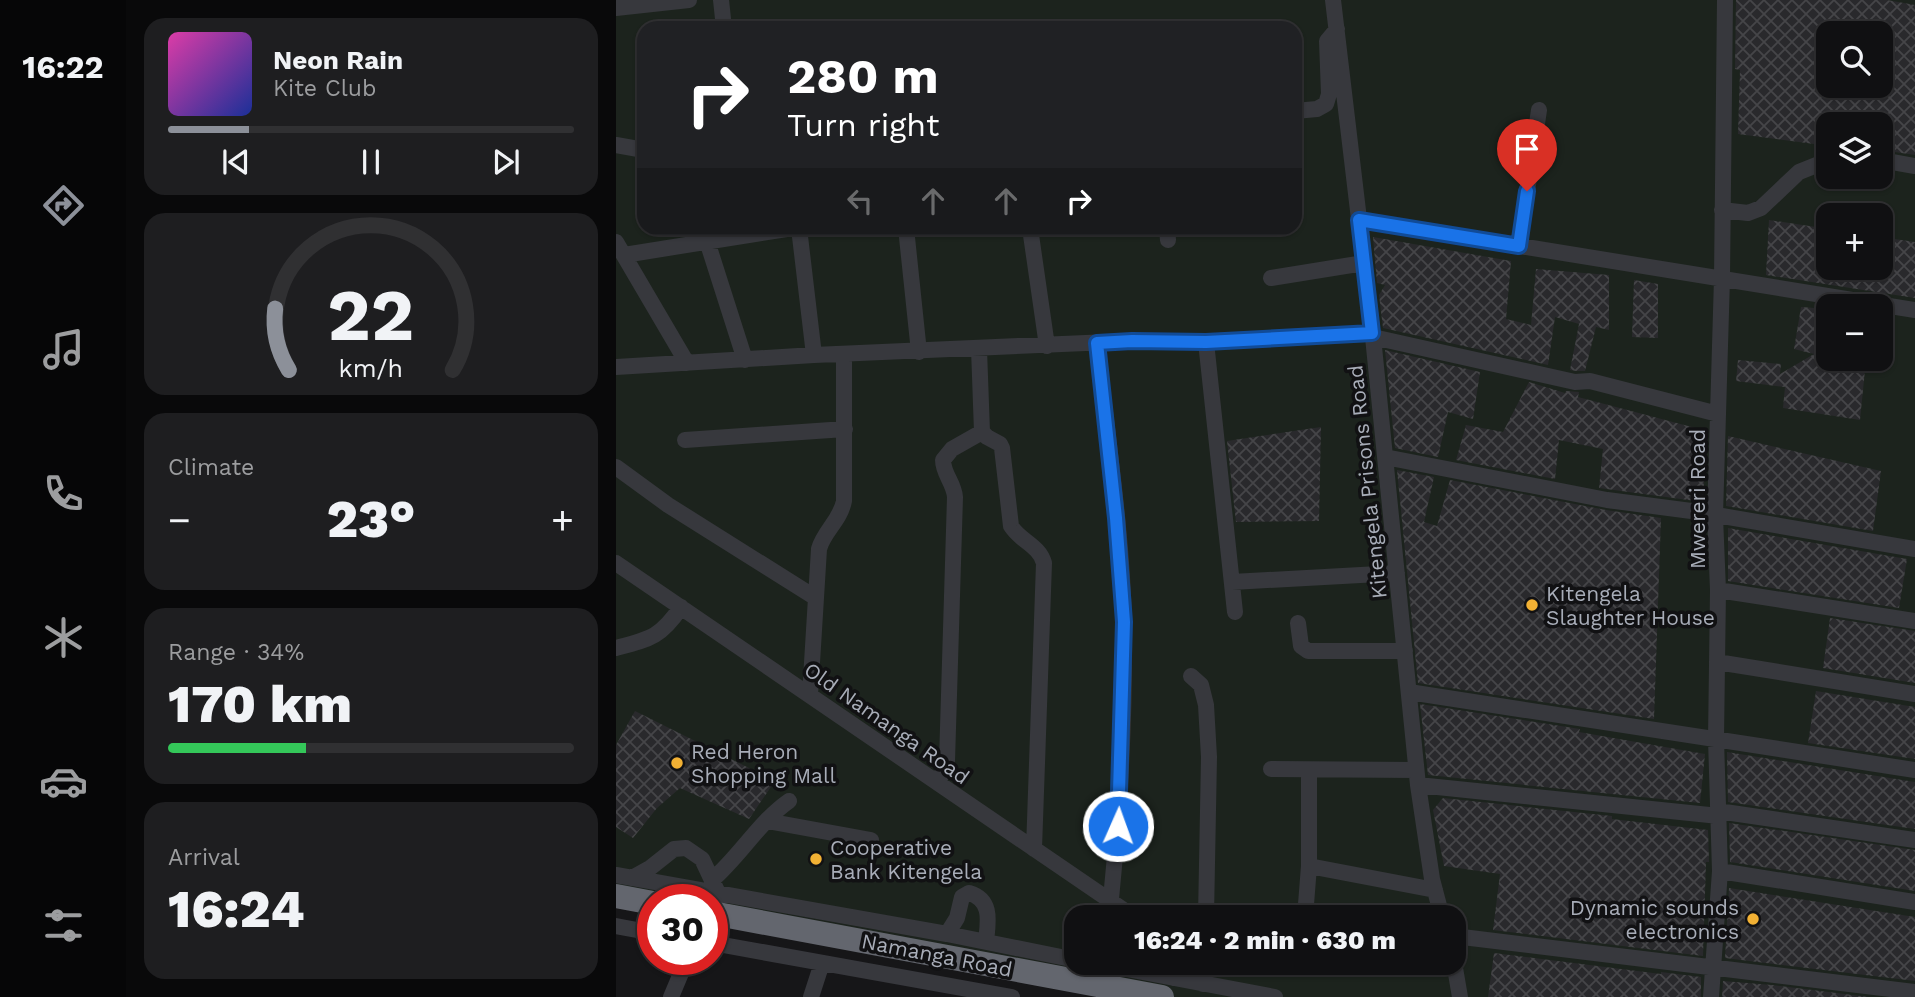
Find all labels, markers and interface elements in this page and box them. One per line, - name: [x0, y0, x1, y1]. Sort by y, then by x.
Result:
- map controls: [1816, 21, 1893, 371]
- button: search: [1816, 21, 1893, 98]
- text: Neon Rain: [273, 45, 403, 75]
- text: 280 m: [787, 47, 939, 105]
- text: 16:22: [22, 48, 104, 86]
- icon: right: [672, 49, 763, 140]
- text: Kite Club: [273, 75, 376, 102]
- text: Turn right: [787, 106, 939, 144]
- button: layers: [1816, 112, 1893, 189]
- pin: [1497, 119, 1557, 191]
- icon: arrive: [1508, 130, 1546, 168]
- icon: previous: [217, 143, 255, 181]
- icon: pause: [352, 143, 390, 181]
- icon: next: [487, 143, 525, 181]
- icon: directions: [39, 181, 88, 230]
- icon: left: [841, 182, 879, 220]
- icon: ahead: [914, 182, 952, 220]
- icon: ahead: [987, 182, 1025, 220]
- icon: right: [1060, 182, 1098, 220]
- button: +: [1816, 203, 1893, 280]
- text: 22: [328, 272, 414, 358]
- button: −: [1816, 294, 1893, 371]
- icon: music: [39, 325, 88, 374]
- text: km/h: [339, 354, 403, 383]
- street label: Kitengela Prisons Road: [1342, 364, 1392, 600]
- street label: Mwereri Road: [1685, 429, 1710, 569]
- text: Climate: [168, 454, 254, 481]
- icon: phone: [39, 469, 88, 518]
- text: 23°: [327, 489, 415, 550]
- text: −: [168, 498, 191, 542]
- text: +: [551, 498, 574, 542]
- place label: Kitengela Slaughter House: [1546, 581, 1715, 630]
- marker: Kitengela Slaughter House: [1524, 597, 1540, 613]
- icon: climate: [39, 613, 88, 662]
- text: Range · 34%: [168, 639, 304, 666]
- street label: Old Namanga Road: [800, 657, 974, 789]
- text: 170 km: [168, 674, 352, 735]
- place label: Red Heron Shopping Mall: [691, 739, 836, 788]
- marker: Red Heron Shopping Mall: [669, 755, 685, 771]
- icon: car: [39, 757, 88, 806]
- position arrow: [1081, 789, 1155, 863]
- place label: Cooperative Bank Kitengela: [830, 835, 982, 884]
- text: Arrival: [168, 844, 240, 871]
- marker: Cooperative Bank Kitengela: [808, 851, 824, 867]
- text: 16:24: [168, 879, 304, 940]
- speed limit sign: 30: [637, 884, 728, 975]
- place label: Dynamic sounds electronics: [1570, 895, 1739, 944]
- icon: filters: [39, 901, 88, 950]
- marker: Dynamic sounds electronics: [1745, 911, 1761, 927]
- text: 16:24 · 2 min · 630 m: [1134, 925, 1396, 955]
- street label: Namanga Road: [859, 928, 1015, 982]

